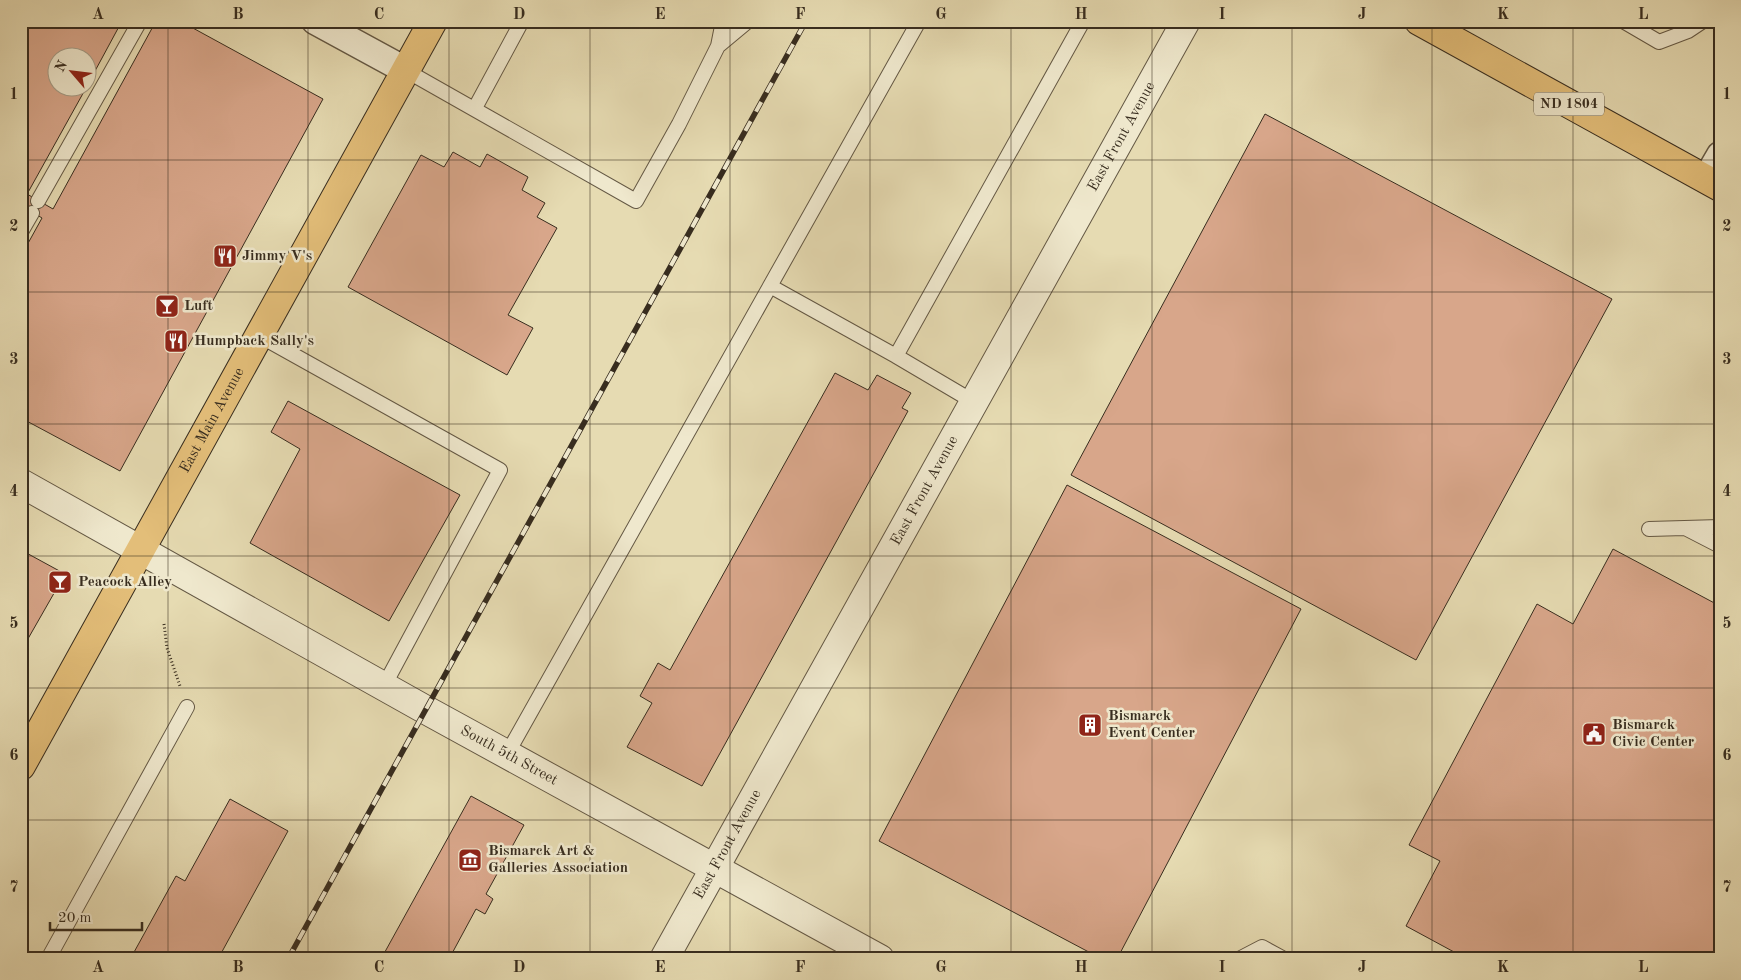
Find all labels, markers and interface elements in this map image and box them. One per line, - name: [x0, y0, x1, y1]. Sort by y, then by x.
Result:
- text: A: [92, 7, 104, 23]
- text: B: [232, 7, 244, 23]
- text: C: [374, 7, 384, 23]
- text: D: [513, 7, 525, 23]
- text: E: [654, 7, 666, 23]
- text: F: [795, 7, 806, 23]
- text: G: [935, 7, 947, 23]
- text: H: [1074, 7, 1088, 23]
- text: I: [1218, 7, 1226, 23]
- text: J: [1358, 7, 1367, 23]
- text: K: [1497, 7, 1509, 23]
- text: L: [1638, 7, 1649, 23]
- north arrow: [48, 48, 98, 98]
- text: N: [53, 58, 70, 74]
- street label: East Front Avenue: [1085, 79, 1158, 194]
- text: 1: [9, 87, 19, 103]
- text: 1: [1722, 87, 1732, 103]
- road number: ND 1804: [1534, 92, 1604, 116]
- text: 2: [9, 219, 19, 235]
- text: 2: [1722, 219, 1732, 235]
- restaurant icon: Jimmy V's: [212, 243, 238, 269]
- place label: Jimmy V's: [242, 249, 312, 264]
- bar icon: Luft: [154, 293, 180, 319]
- place label: Luft: [184, 299, 214, 314]
- restaurant icon: Humpback Sally's: [163, 328, 189, 354]
- place label: Humpback Sally's: [194, 334, 314, 349]
- text: 3: [9, 352, 19, 368]
- text: 3: [1722, 352, 1732, 368]
- street label: East Main Avenue: [177, 365, 247, 476]
- street label: East Front Avenue: [888, 433, 961, 548]
- text: 4: [9, 484, 19, 500]
- text: 4: [1722, 484, 1732, 500]
- bar icon: Peacock Alley: [47, 569, 73, 595]
- place label: Peacock Alley: [78, 575, 172, 590]
- text: 5: [9, 616, 19, 632]
- text: 5: [1722, 616, 1732, 632]
- place label: Bismarck Event Center: [1108, 709, 1195, 741]
- building icon: Bismarck Event Center: [1077, 712, 1103, 738]
- place label: Bismarck Civic Center: [1612, 718, 1695, 750]
- public building icon: Bismarck Civic Center: [1581, 721, 1607, 747]
- street label: South 5th Street: [458, 723, 560, 788]
- text: 6: [9, 748, 19, 764]
- text: 6: [1722, 748, 1732, 764]
- street label: East Front Avenue: [691, 787, 764, 902]
- place label: Bismarck Art & Galleries Association: [488, 844, 628, 876]
- museum icon: Bismarck Art & Galleries Association: [457, 847, 483, 873]
- text: 7: [9, 880, 19, 896]
- text: 7: [1722, 880, 1732, 896]
- scale bar: [50, 900, 142, 932]
- text: 20 m: [58, 911, 92, 926]
- text: A: [92, 960, 104, 976]
- text: B: [232, 960, 244, 976]
- text: C: [374, 960, 384, 976]
- text: D: [513, 960, 525, 976]
- text: E: [654, 960, 666, 976]
- text: F: [795, 960, 806, 976]
- text: G: [935, 960, 947, 976]
- text: H: [1074, 960, 1088, 976]
- text: I: [1218, 960, 1226, 976]
- text: J: [1358, 960, 1367, 976]
- text: K: [1497, 960, 1509, 976]
- text: L: [1638, 960, 1649, 976]

